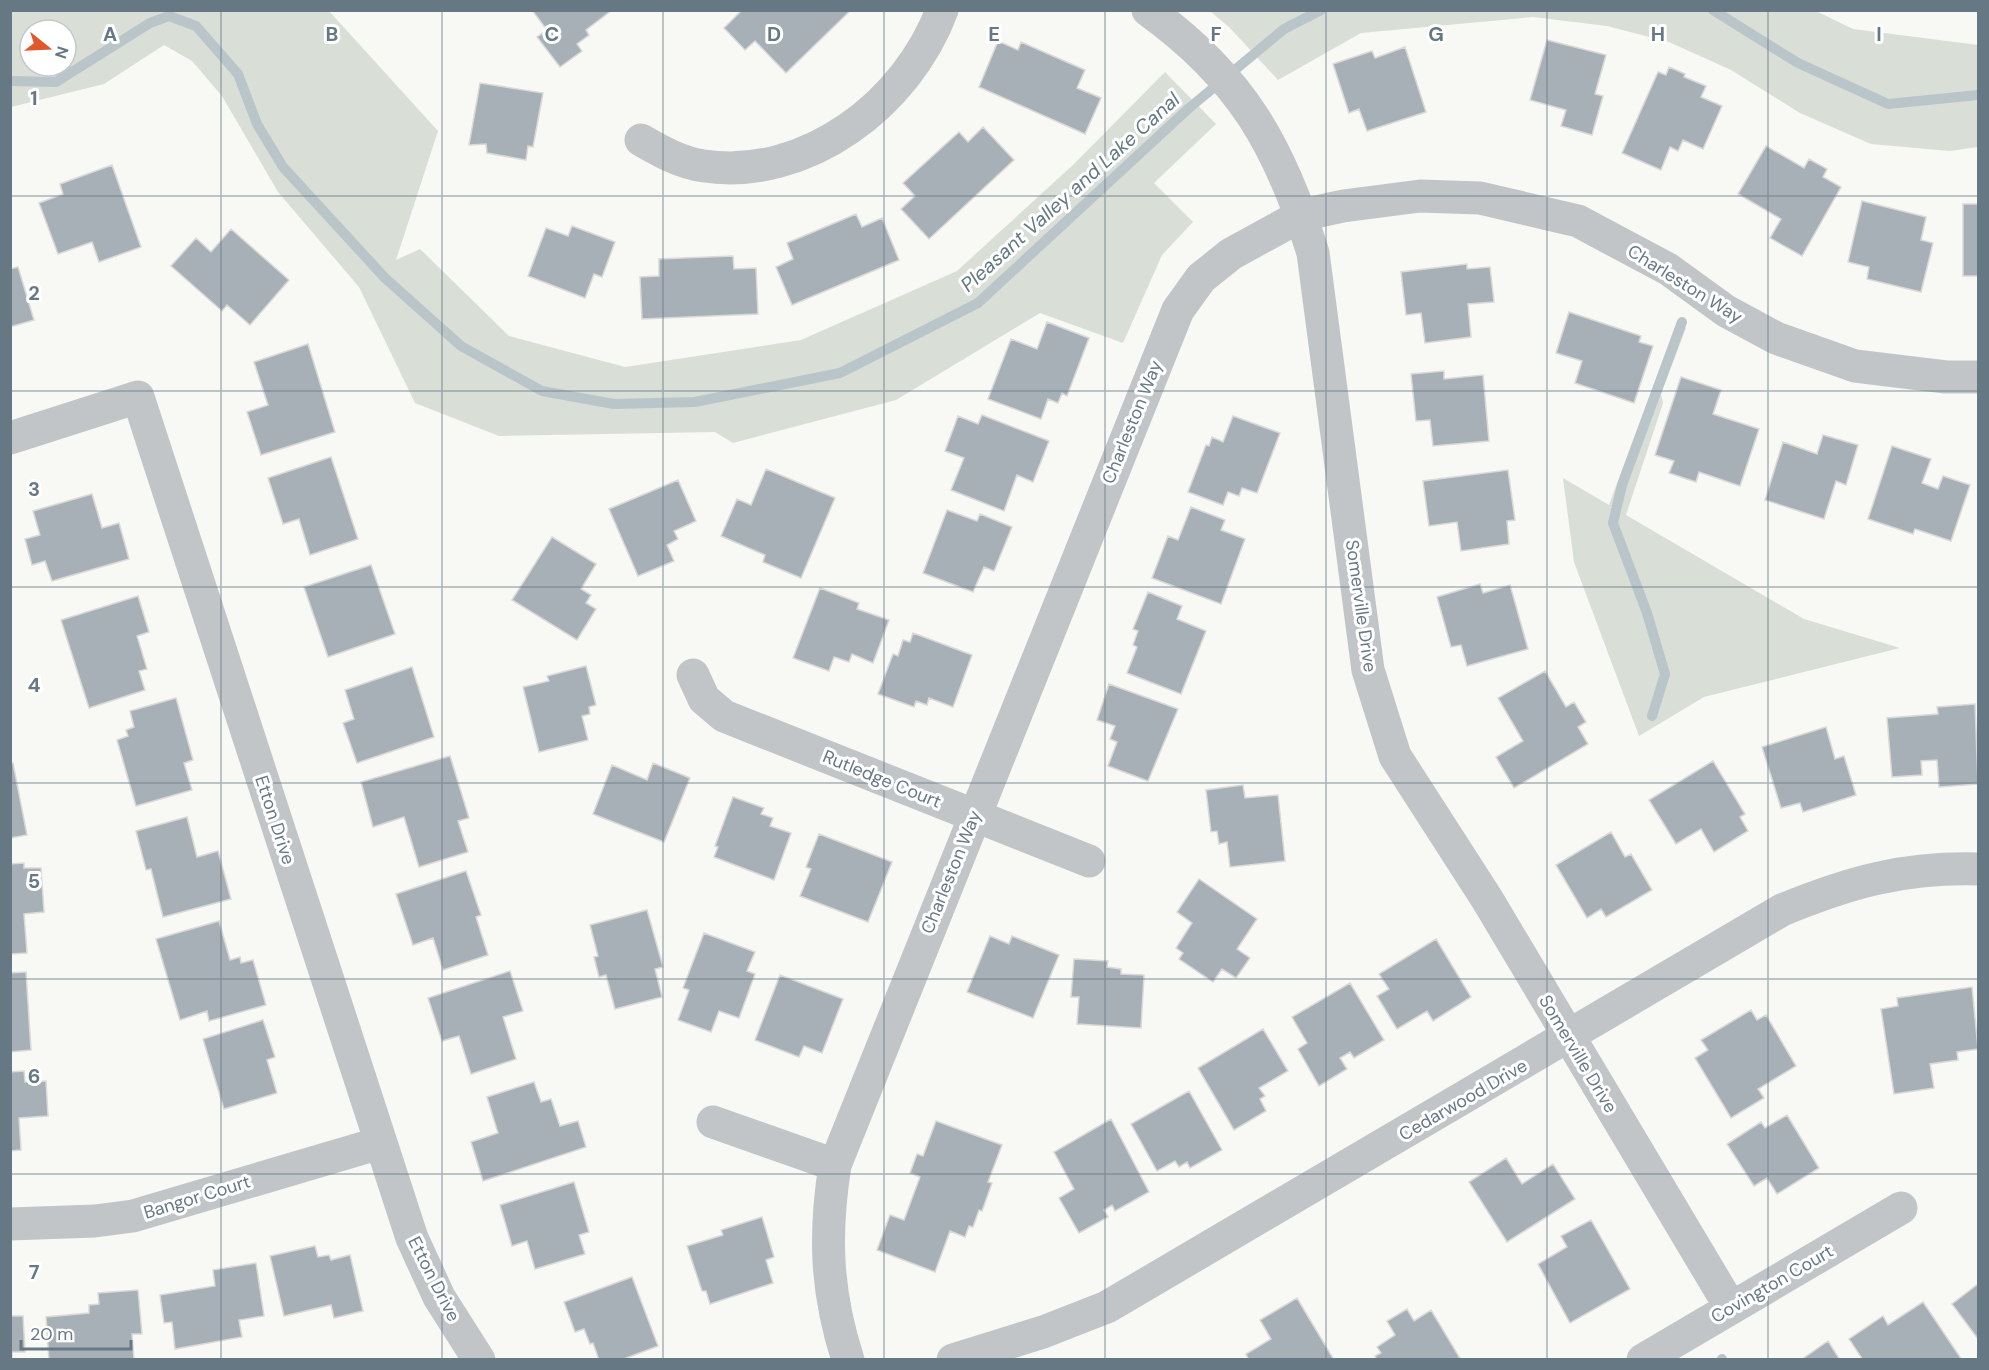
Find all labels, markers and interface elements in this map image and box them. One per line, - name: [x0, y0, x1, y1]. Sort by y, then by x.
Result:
- north arrow: [18, 18, 78, 78]
- text: A: [103, 21, 117, 47]
- text: B: [326, 21, 338, 47]
- text: C: [545, 21, 559, 47]
- text: D: [767, 21, 781, 47]
- text: E: [988, 21, 1000, 47]
- text: F: [1210, 21, 1222, 47]
- text: G: [1428, 21, 1444, 47]
- text: H: [1651, 21, 1665, 47]
- text: I: [1876, 21, 1882, 47]
- text: N: [50, 44, 74, 61]
- text: 1: [30, 85, 38, 111]
- water label: Pleasant Valley and Lake Canal: [955, 86, 1185, 297]
- street label: Charleston Way: [1623, 239, 1747, 329]
- text: 2: [28, 280, 40, 306]
- street label: Charleston Way: [1096, 357, 1168, 487]
- text: 3: [28, 476, 40, 502]
- street label: Somerville Drive: [1340, 538, 1382, 674]
- text: 4: [28, 672, 41, 698]
- street label: Rutledge Court: [819, 744, 945, 814]
- street label: Etton Drive: [249, 772, 301, 868]
- street label: Charleston Way: [915, 807, 987, 937]
- text: 5: [28, 868, 40, 894]
- street label: Somerville Drive: [1533, 991, 1623, 1117]
- street label: Cedarwood Drive: [1395, 1054, 1531, 1146]
- text: 6: [28, 1063, 40, 1089]
- street label: Bangor Court: [141, 1169, 253, 1225]
- street label: Etton Drive: [402, 1232, 466, 1326]
- street label: Covington Court: [1706, 1239, 1838, 1329]
- text: 7: [29, 1259, 40, 1285]
- scale bar: [21, 1313, 130, 1351]
- text: 20 m: [30, 1322, 73, 1346]

